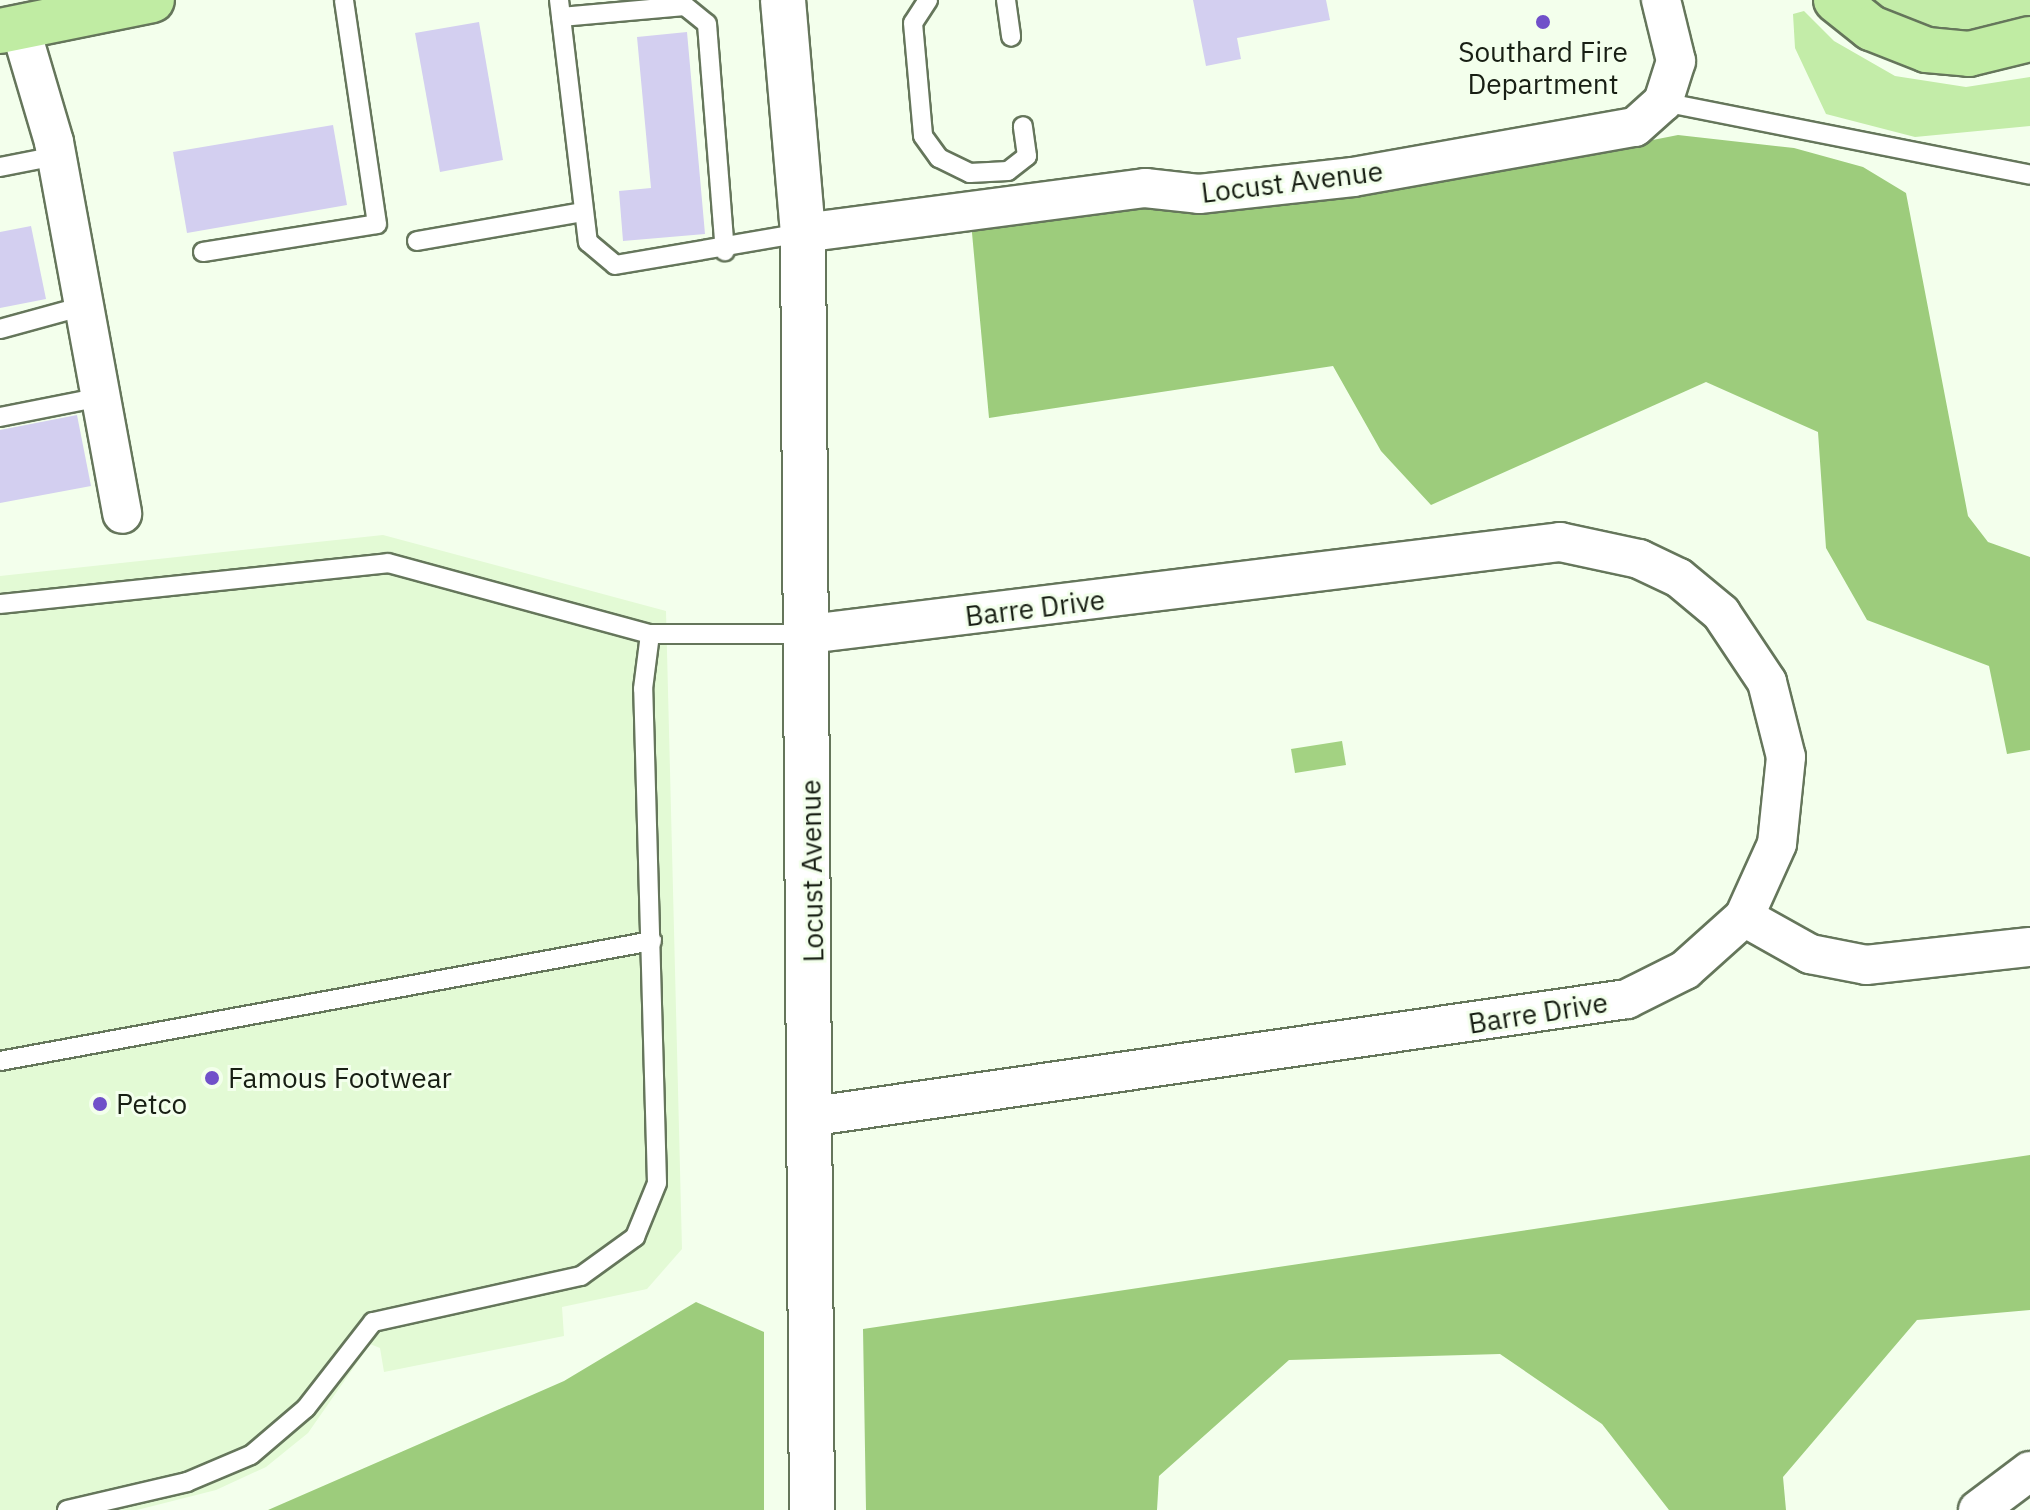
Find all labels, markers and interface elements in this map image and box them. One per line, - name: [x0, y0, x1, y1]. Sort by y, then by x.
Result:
- marker: Southard Fire Department: [1534, 13, 1552, 31]
- place label: Southard Fire Department: [1458, 35, 1628, 101]
- street label: Locust Avenue: [1199, 154, 1385, 210]
- street label: Barre Drive: [963, 583, 1107, 633]
- street label: Locust Avenue: [794, 779, 830, 963]
- street label: Barre Drive: [1466, 985, 1610, 1041]
- place label: Famous Footwear: [228, 1061, 452, 1095]
- marker: Famous Footwear: [203, 1069, 221, 1087]
- place label: Petco: [116, 1087, 187, 1121]
- marker: Petco: [91, 1095, 109, 1113]

